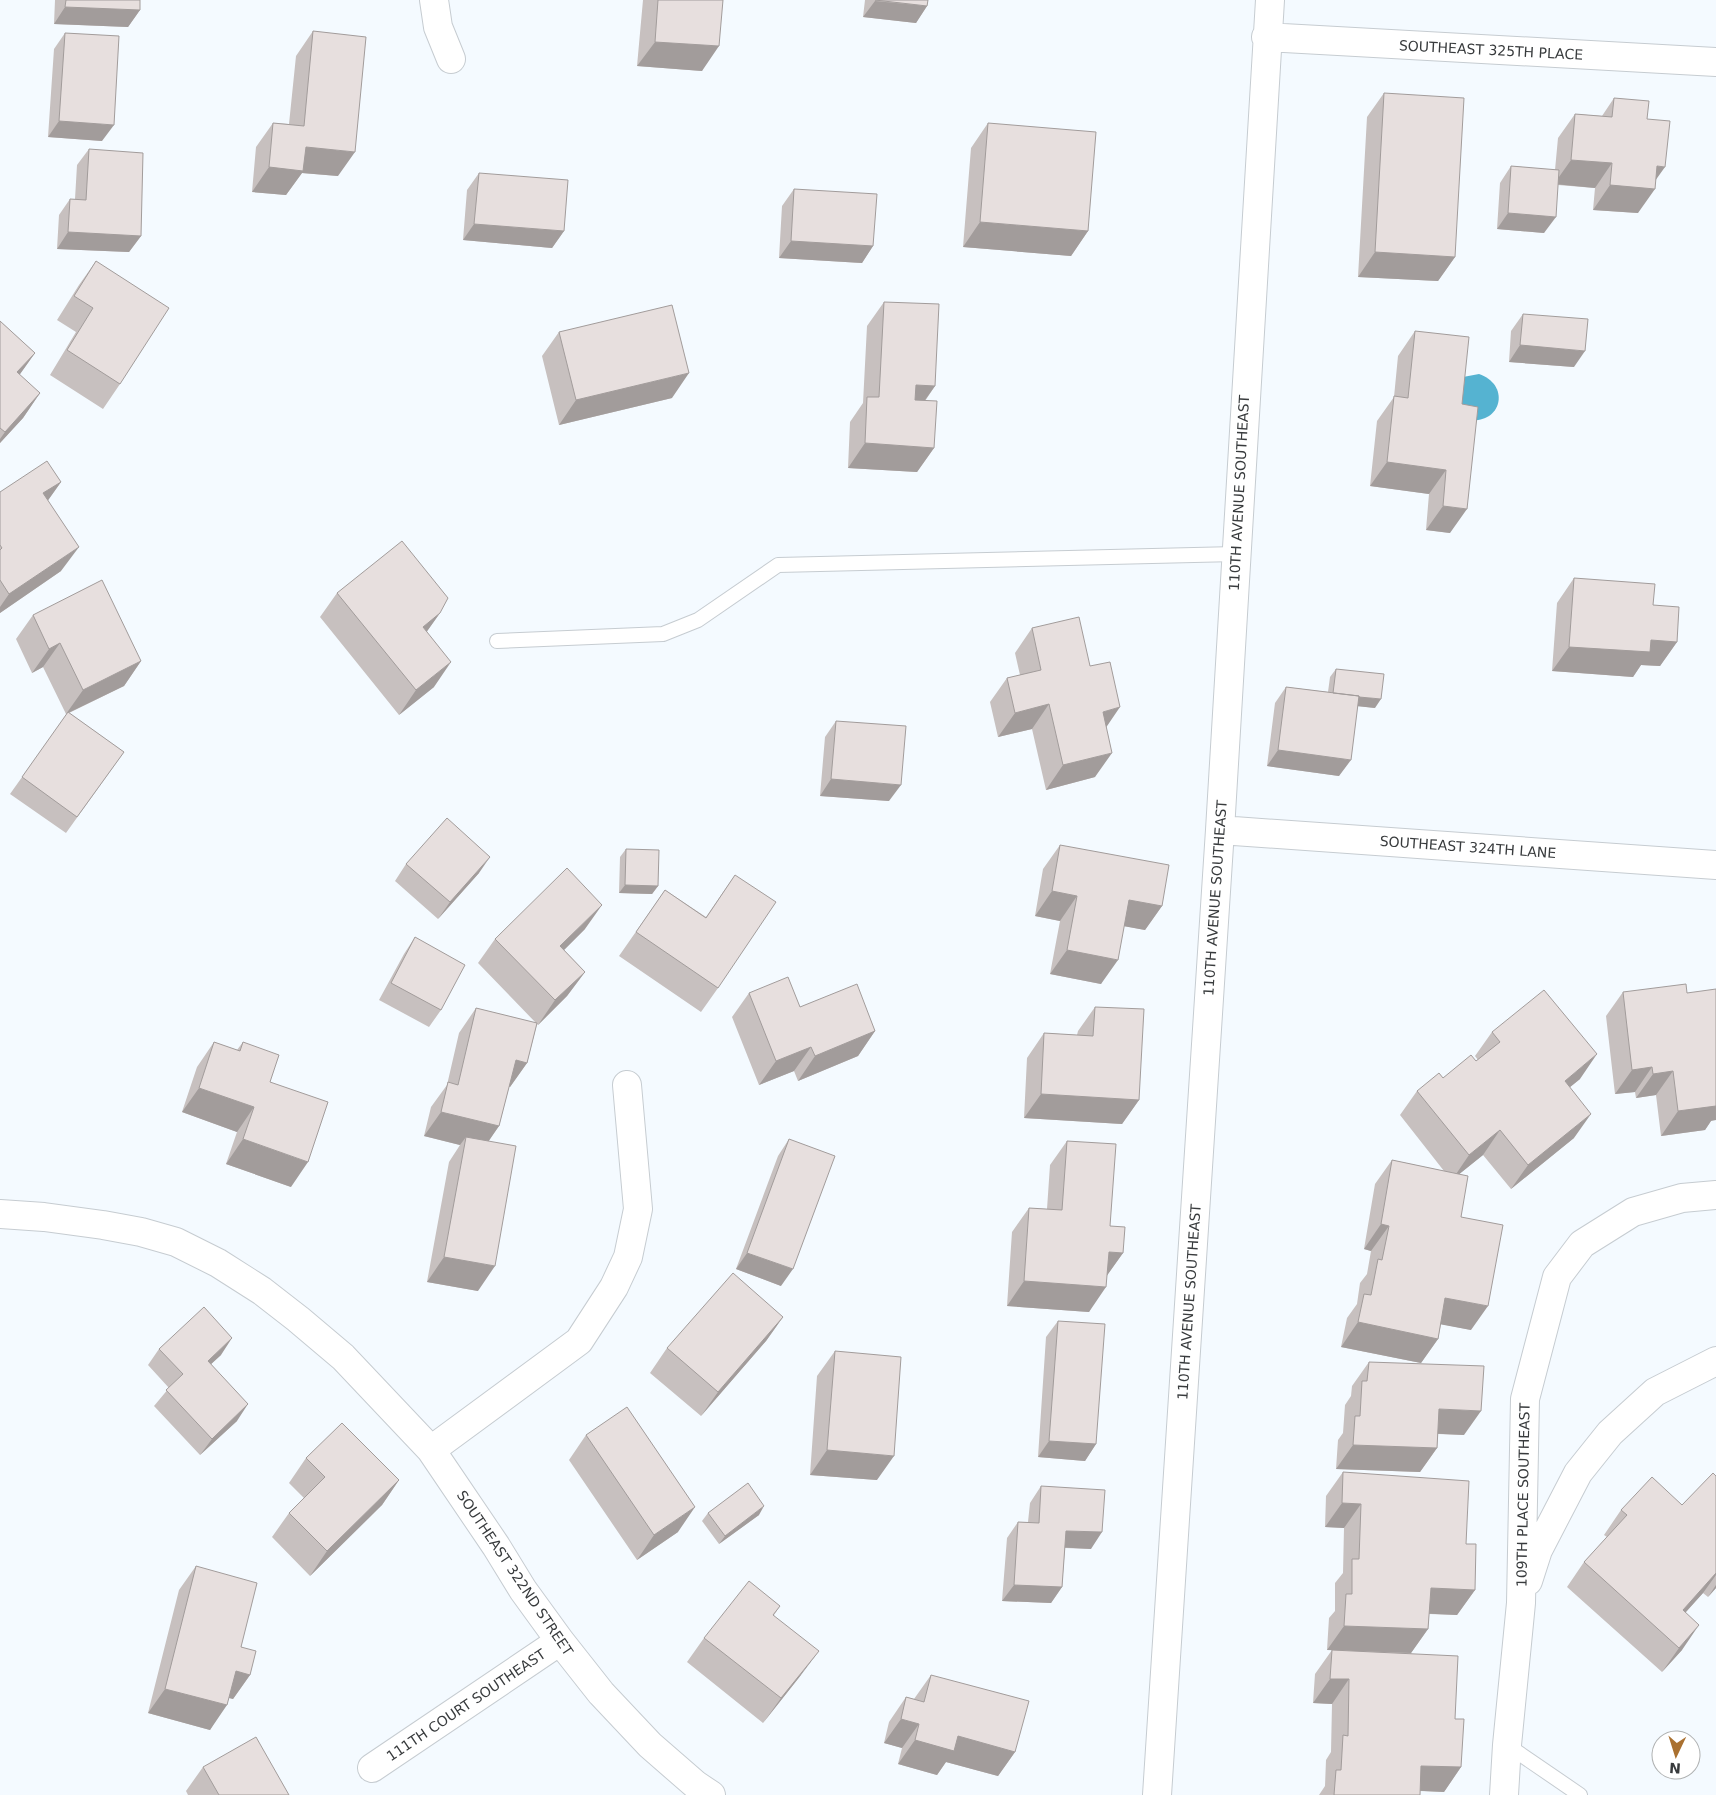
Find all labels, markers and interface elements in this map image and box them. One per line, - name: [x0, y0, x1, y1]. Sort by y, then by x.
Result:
- street label: SOUTHEAST 325TH PLACE: [1399, 37, 1583, 63]
- street label: 110TH AVENUE SOUTHEAST: [1226, 394, 1252, 592]
- street label: 110TH AVENUE SOUTHEAST: [1200, 799, 1230, 997]
- street label: SOUTHEAST 324TH LANE: [1379, 833, 1557, 861]
- street label: 110TH AVENUE SOUTHEAST: [1174, 1203, 1204, 1401]
- street label: 109TH PLACE SOUTHEAST: [1513, 1402, 1533, 1587]
- street label: SOUTHEAST 322ND STREET: [454, 1488, 577, 1659]
- street label: 111TH COURT SOUTHEAST: [384, 1646, 549, 1764]
- north arrow: [1651, 1730, 1701, 1780]
- text: N: [1669, 1760, 1681, 1776]

